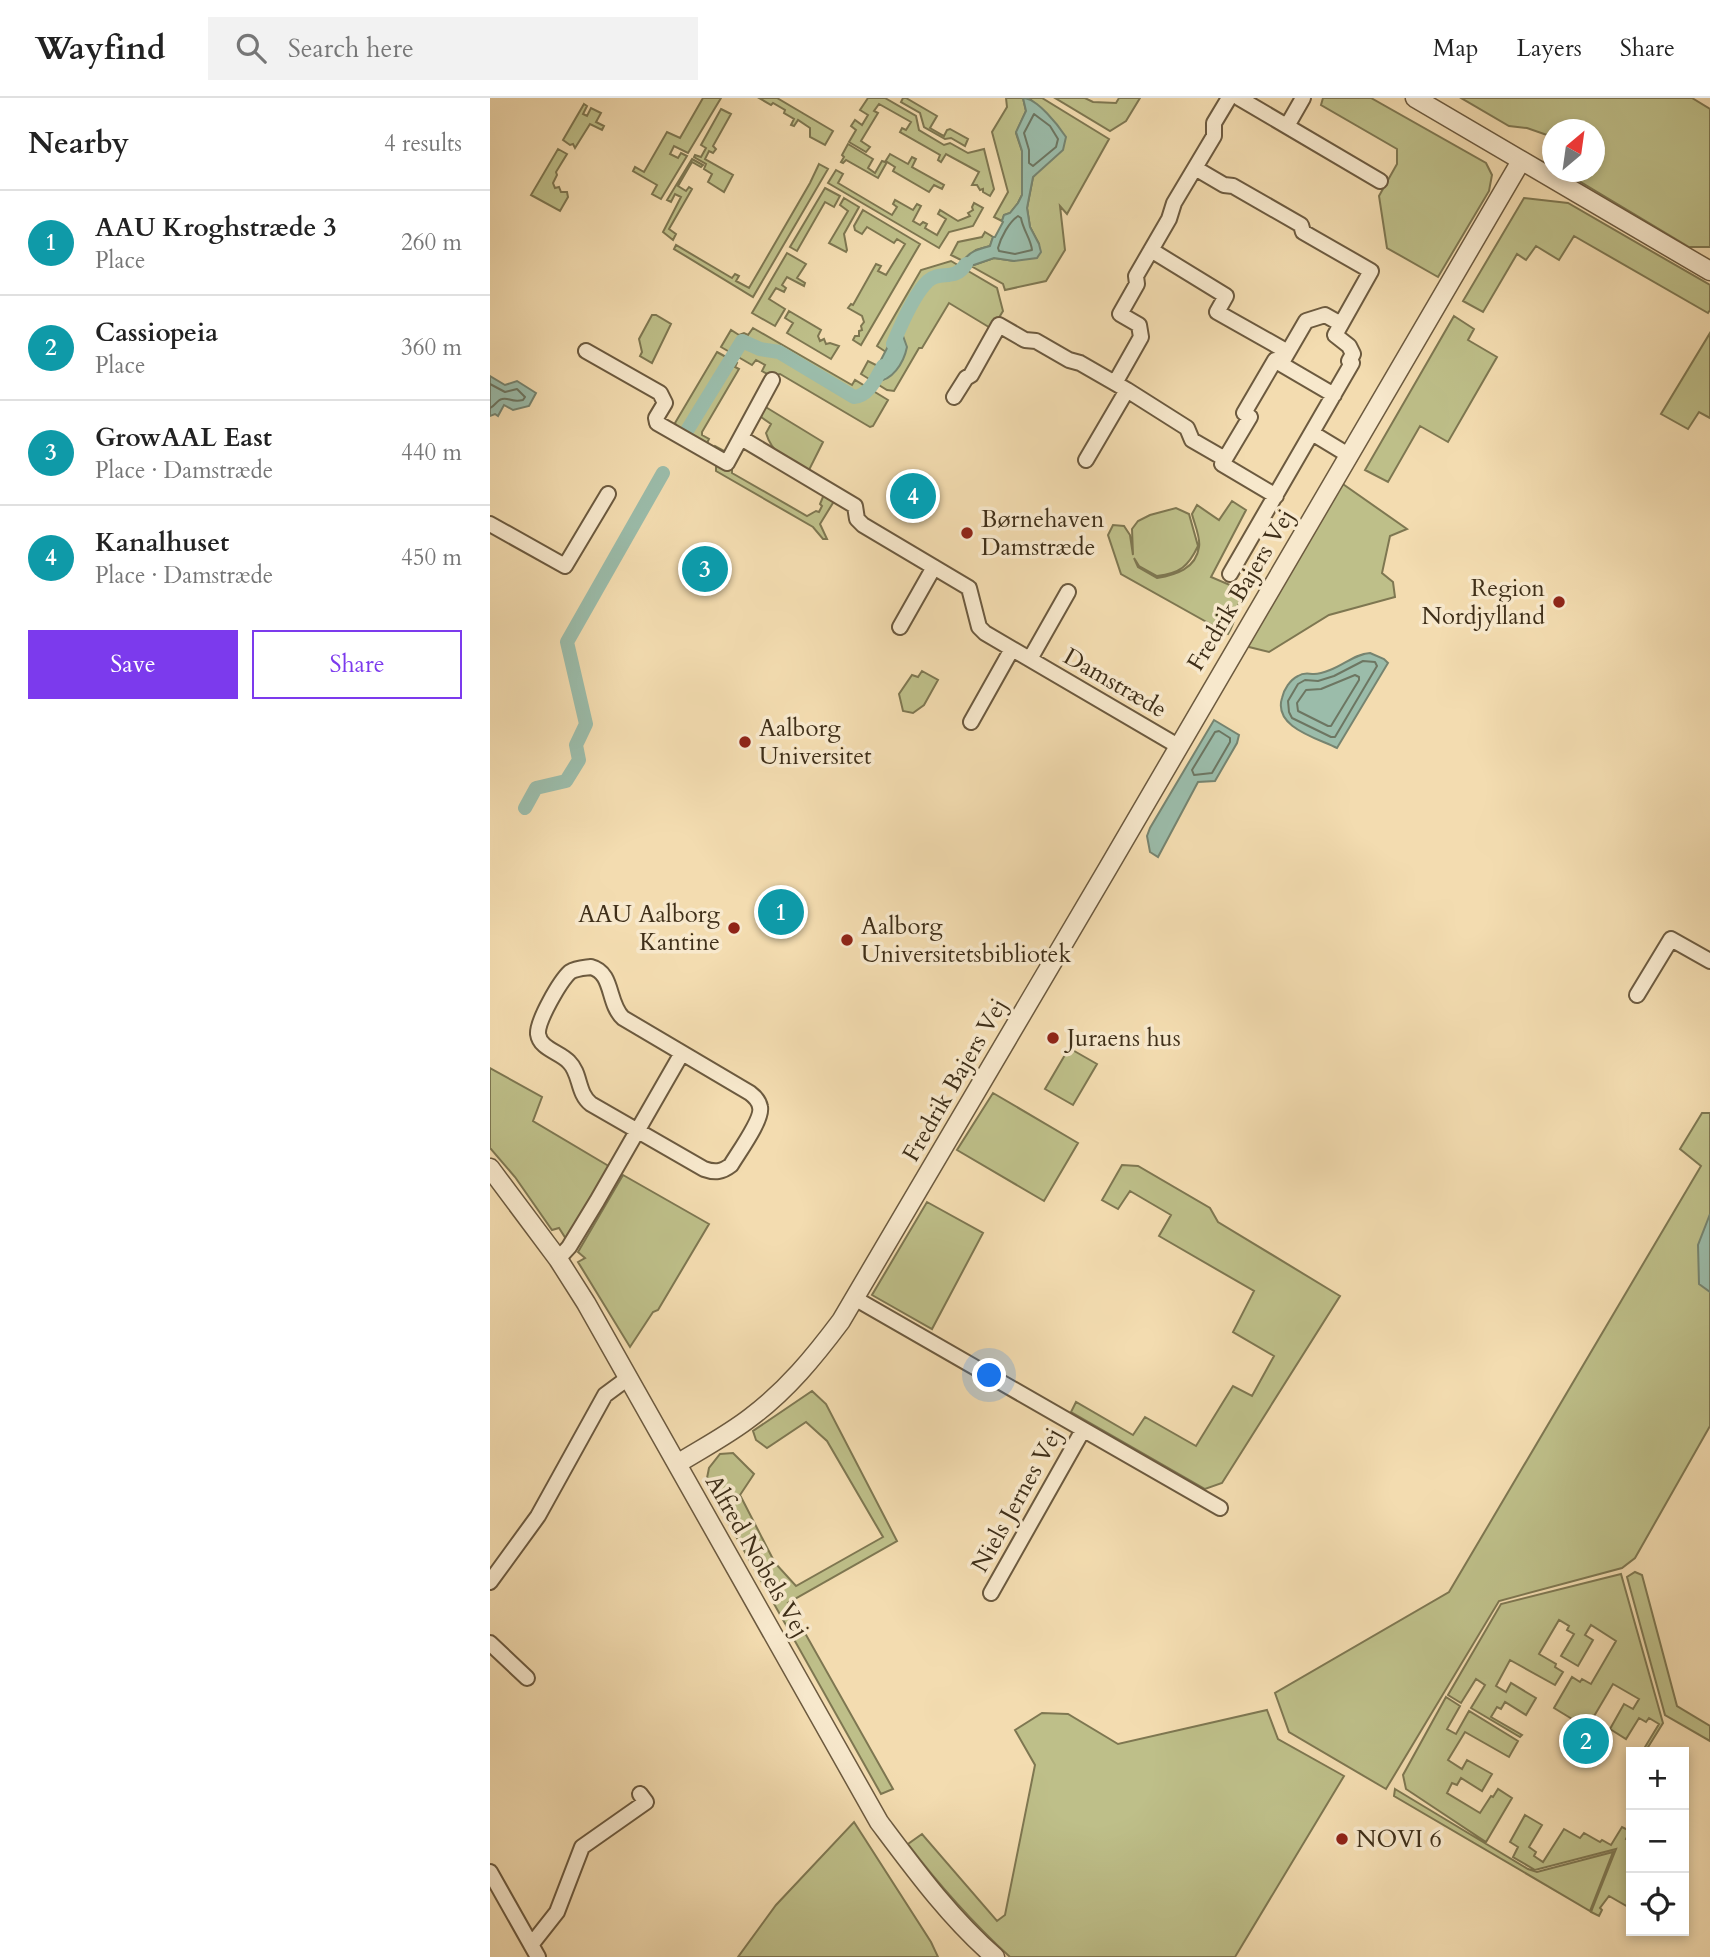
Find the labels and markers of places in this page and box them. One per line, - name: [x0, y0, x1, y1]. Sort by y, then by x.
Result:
- pin: 4: [890, 470, 936, 522]
- place label: Børnehaven Damstræde: [981, 503, 1105, 564]
- marker: Børnehaven Damstræde: [959, 525, 975, 541]
- pin: 3: [682, 543, 728, 595]
- place label: Region Nordjylland: [1422, 572, 1545, 633]
- marker: Region Nordjylland: [1551, 594, 1567, 610]
- place label: Aalborg Universitet: [759, 712, 872, 773]
- marker: Aalborg Universitet: [737, 734, 753, 750]
- pin: 1: [758, 886, 804, 938]
- place label: AAU Aalborg Kantine: [578, 898, 721, 959]
- place label: Aalborg Universitetsbibliotek: [861, 910, 1071, 971]
- marker: AAU Aalborg Kantine: [726, 920, 742, 936]
- marker: Aalborg Universitetsbibliotek: [839, 932, 855, 948]
- place label: Juraens hus: [1064, 1022, 1181, 1055]
- marker: Juraens hus: [1045, 1030, 1061, 1046]
- pin: 2: [1563, 1715, 1609, 1767]
- place label: NOVI 6: [1356, 1823, 1442, 1856]
- marker: NOVI 6: [1334, 1831, 1350, 1847]

